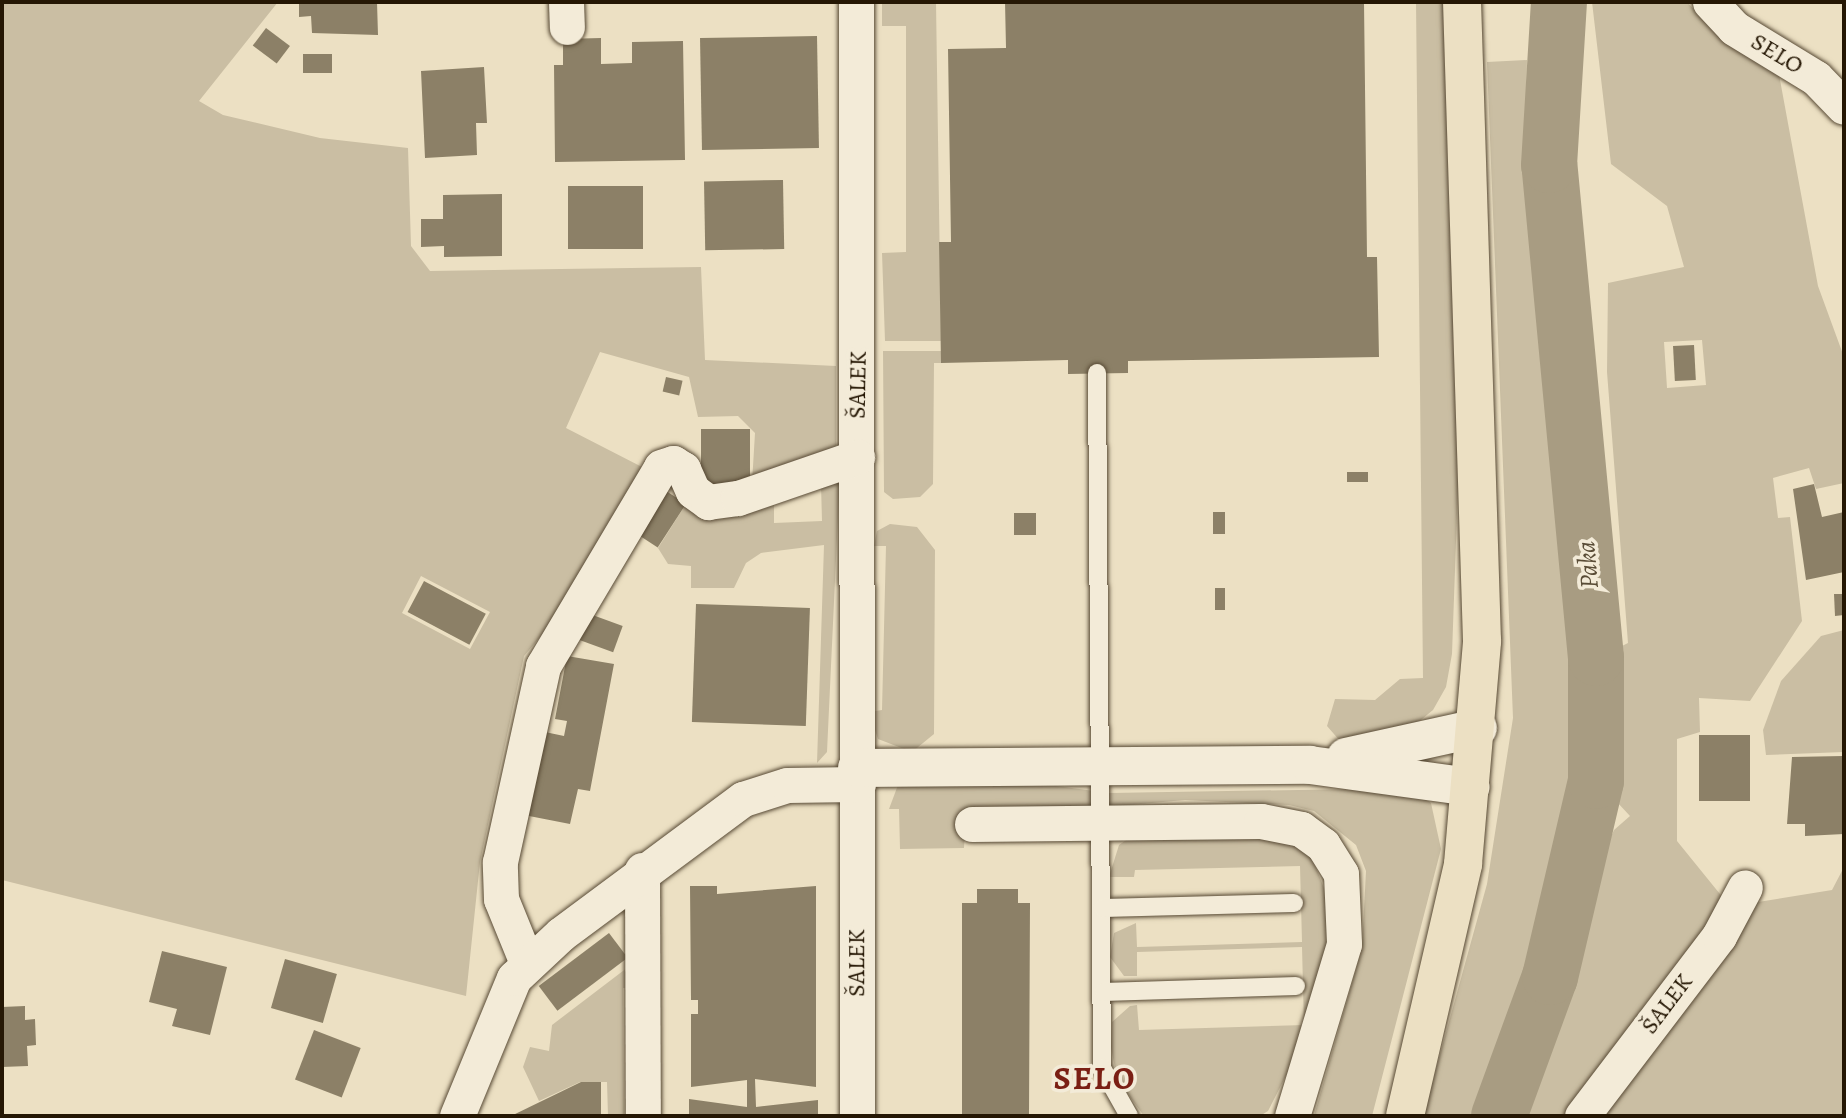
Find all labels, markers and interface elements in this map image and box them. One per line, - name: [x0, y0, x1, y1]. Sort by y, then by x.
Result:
- street label: SELO: [1746, 27, 1808, 81]
- street label: ŠALEK: [843, 351, 873, 419]
- water label: Paka: [1570, 540, 1606, 590]
- street label: ŠALEK: [843, 929, 871, 997]
- street label: ŠALEK: [1635, 968, 1699, 1040]
- district label: SELO: [1054, 1059, 1136, 1097]

